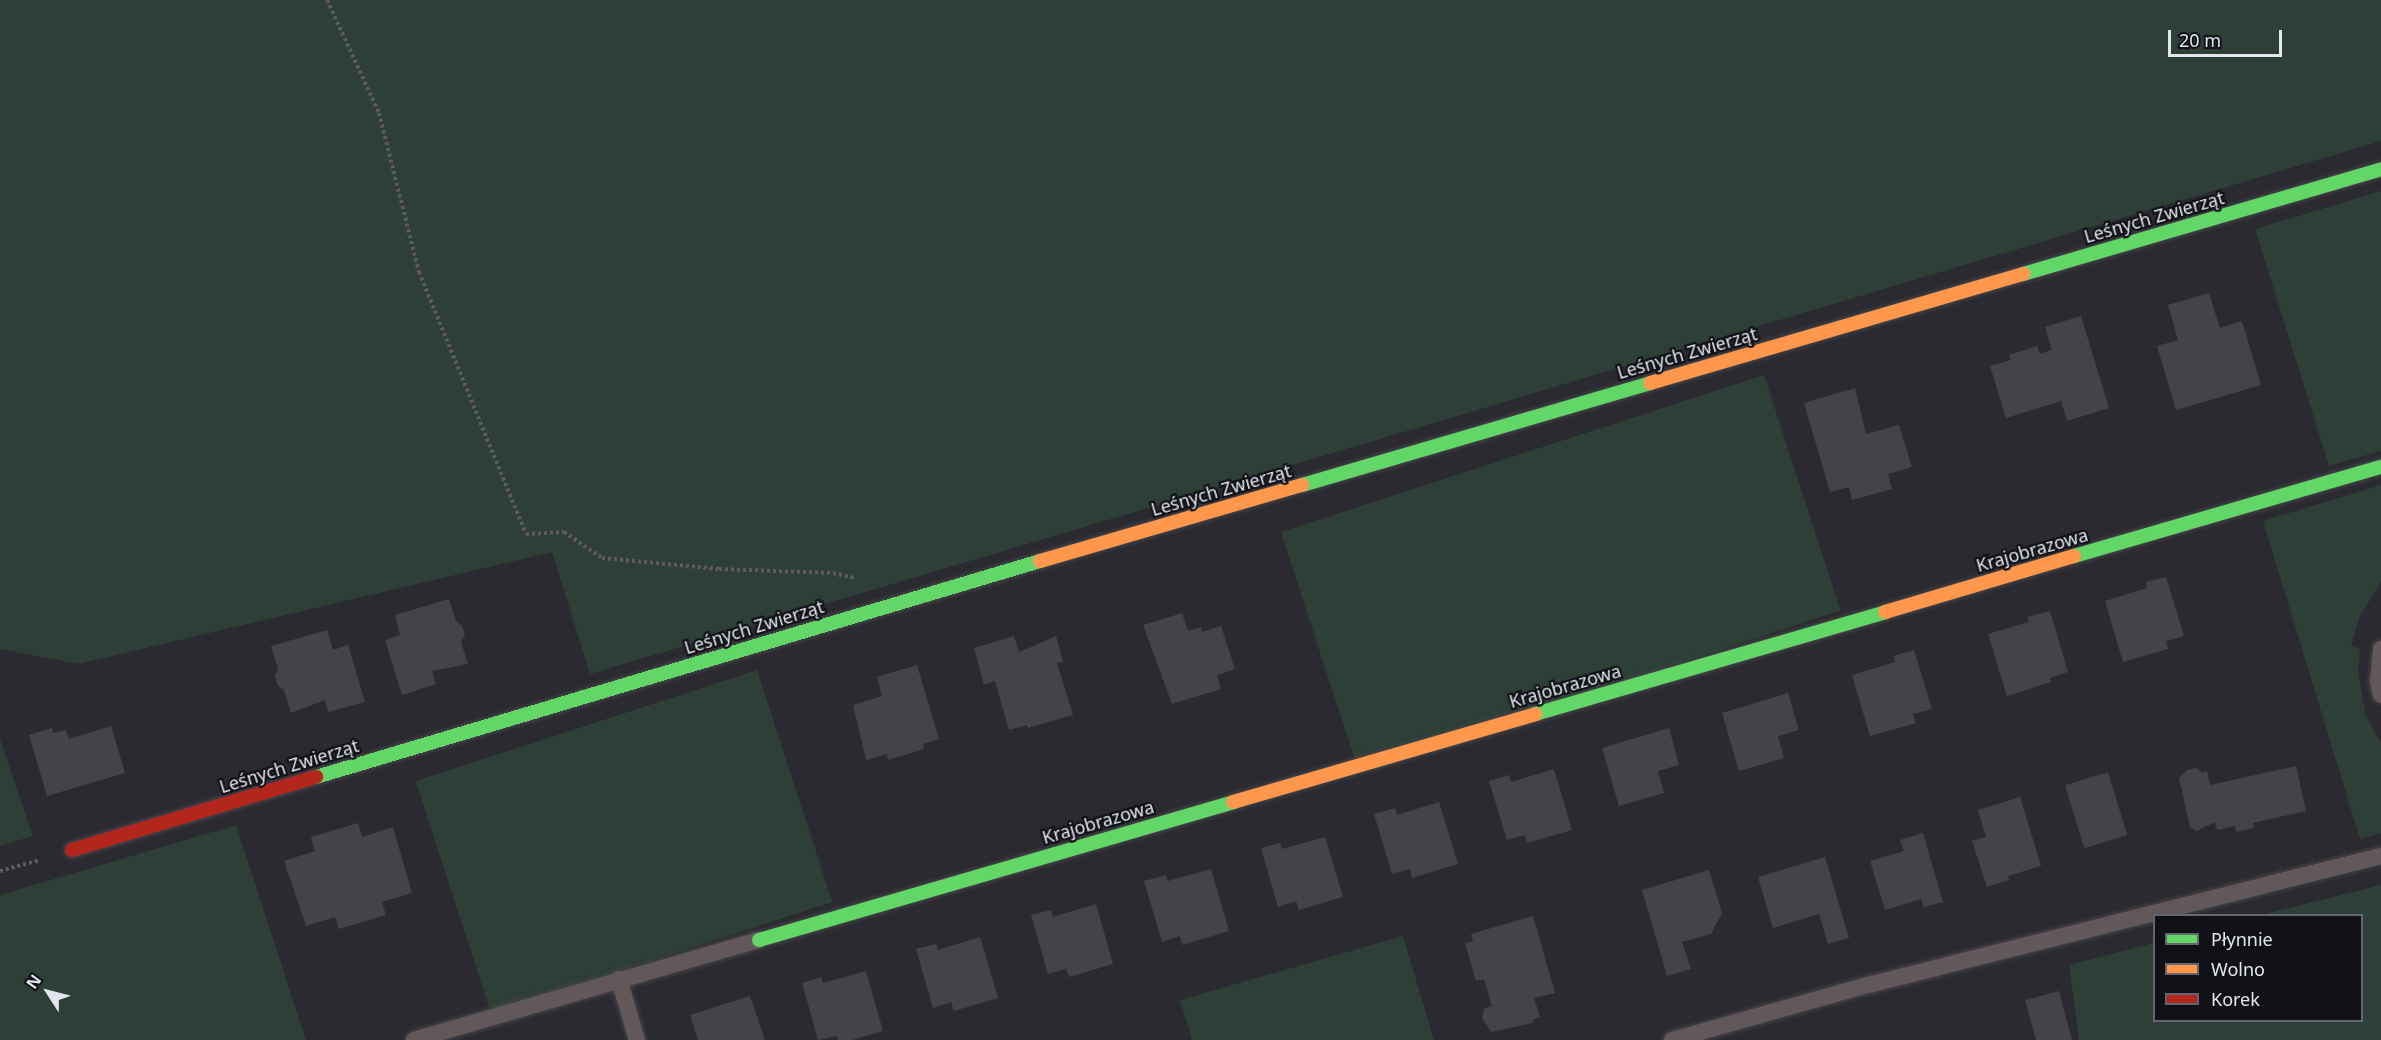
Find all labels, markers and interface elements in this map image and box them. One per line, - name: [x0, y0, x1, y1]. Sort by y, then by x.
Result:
- scale bar: [2171, 18, 2285, 56]
- text: 20 m: [2179, 28, 2221, 52]
- street label: Leśnych Zwierząt: [2081, 187, 2227, 247]
- street label: Leśnych Zwierząt: [1614, 323, 1760, 383]
- street label: Leśnych Zwierząt: [1148, 460, 1294, 520]
- street label: Krajobrazowa: [1974, 524, 2090, 576]
- street label: Leśnych Zwierząt: [682, 596, 826, 658]
- street label: Krajobrazowa: [1507, 660, 1623, 712]
- street label: Leśnych Zwierząt: [217, 735, 361, 797]
- street label: Krajobrazowa: [1040, 796, 1156, 848]
- legend: [2153, 914, 2363, 1022]
- text: Płynnie: [2211, 927, 2273, 951]
- text: Wolno: [2211, 957, 2265, 981]
- north arrow: [18, 962, 78, 1022]
- text: N: [21, 970, 46, 993]
- text: Korek: [2211, 987, 2260, 1011]

